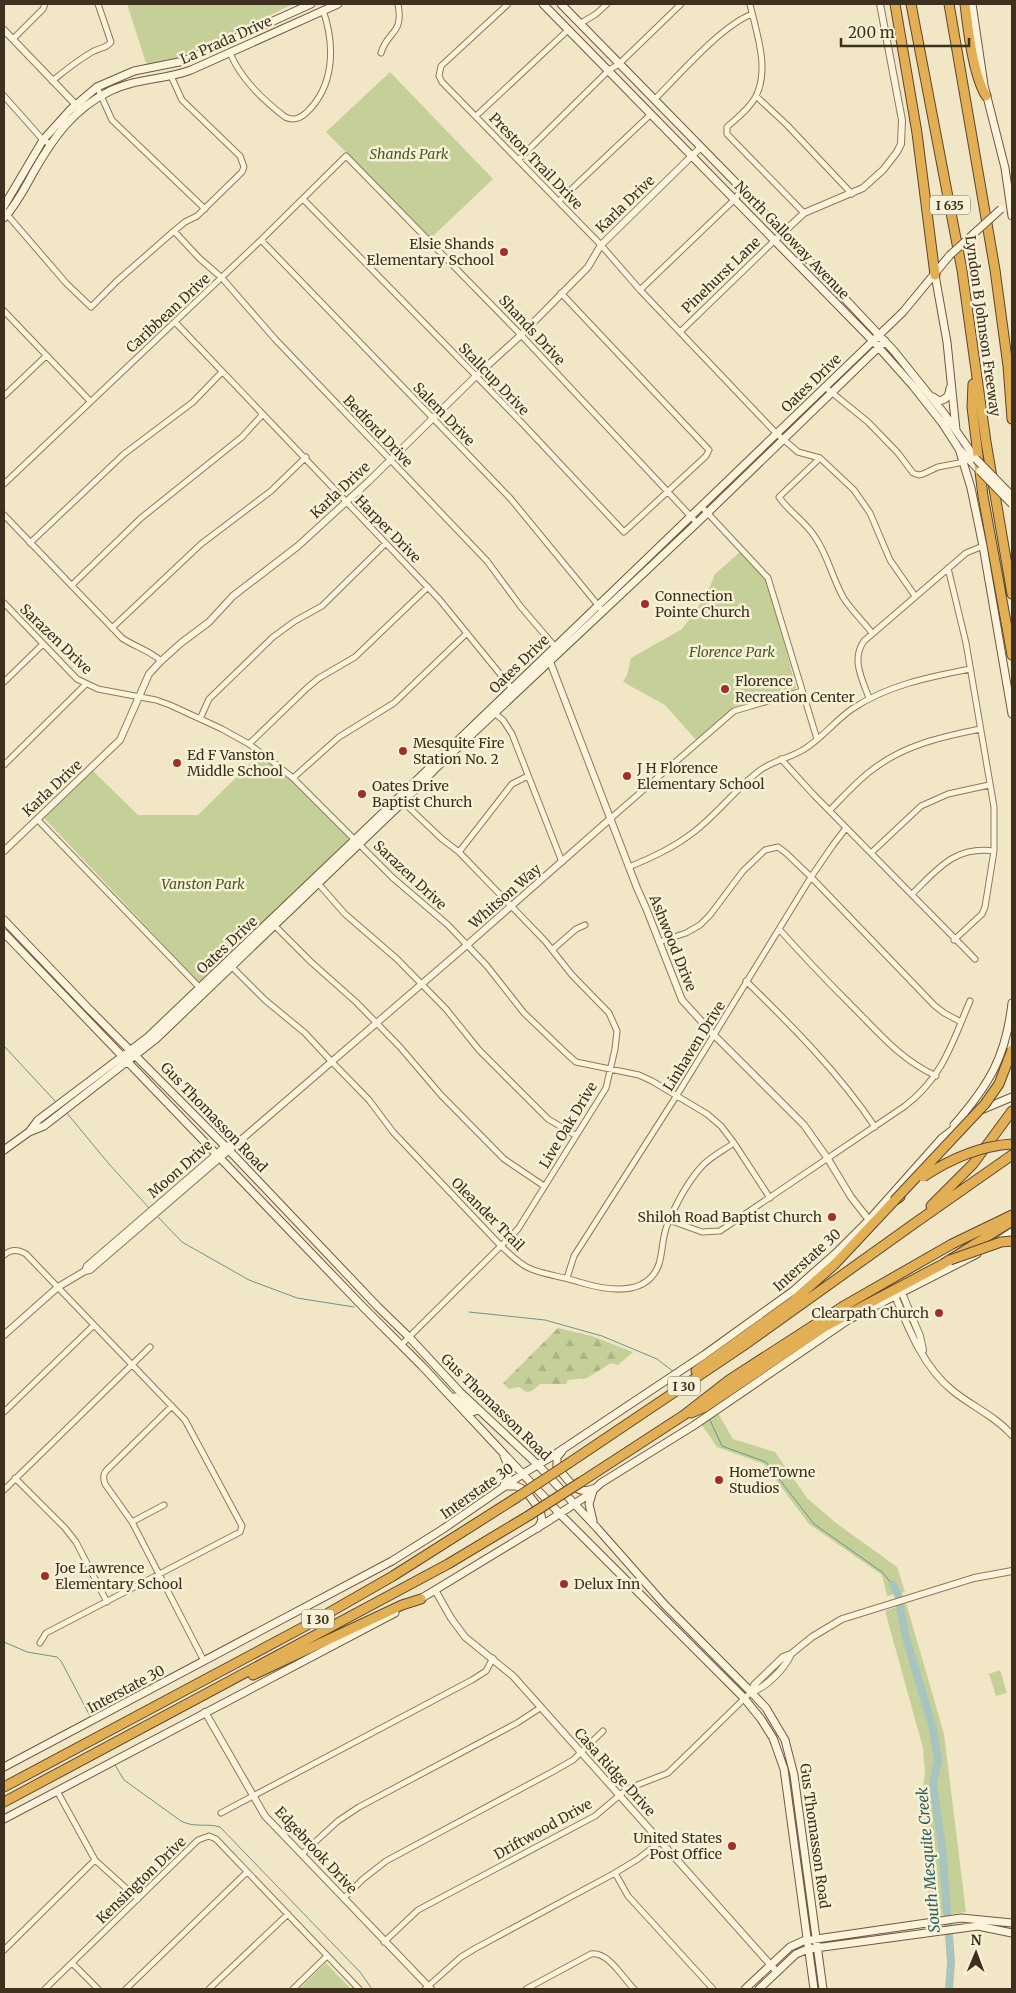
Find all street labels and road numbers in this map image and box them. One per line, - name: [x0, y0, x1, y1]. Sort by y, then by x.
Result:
- street label: La Prada Drive: [177, 12, 275, 68]
- street label: Preston Trail Drive: [485, 109, 587, 213]
- street label: Karla Drive: [592, 171, 658, 237]
- street label: North Galloway Avenue: [731, 177, 853, 303]
- road number: I 635: [930, 196, 970, 214]
- street label: Pinehurst Lane: [678, 233, 764, 317]
- street label: Lyndon B Johnson Freeway: [961, 234, 1005, 419]
- street label: Caribbean Drive: [122, 269, 214, 357]
- street label: Shands Drive: [495, 291, 569, 369]
- street label: Stallcup Drive: [455, 339, 533, 419]
- street label: Oates Drive: [777, 350, 845, 416]
- street label: Salem Drive: [409, 378, 479, 450]
- street label: Bedford Drive: [339, 391, 417, 471]
- street label: Karla Drive: [306, 458, 374, 522]
- street label: Harper Drive: [351, 491, 425, 567]
- street label: Sarazen Drive: [16, 600, 96, 678]
- street label: Oates Drive: [485, 631, 553, 697]
- street label: Karla Drive: [18, 756, 86, 820]
- street label: Sarazen Drive: [370, 837, 450, 913]
- street label: Whitson Way: [464, 859, 545, 933]
- street label: Ashwood Drive: [645, 891, 701, 994]
- street label: Oates Drive: [193, 912, 261, 978]
- street label: Linhaven Drive: [659, 998, 729, 1094]
- street label: Gus Thomasson Road: [157, 1058, 272, 1176]
- street label: Live Oak Drive: [535, 1079, 601, 1171]
- street label: Moon Drive: [144, 1136, 216, 1202]
- street label: Oleander Trail: [448, 1174, 529, 1255]
- street label: Interstate 30: [769, 1225, 845, 1295]
- street label: Gus Thomasson Road: [437, 1350, 555, 1465]
- road number: I 30: [668, 1376, 700, 1395]
- street label: Interstate 30: [437, 1459, 517, 1523]
- road number: I 30: [302, 1610, 334, 1628]
- street label: Interstate 30: [84, 1661, 168, 1717]
- street label: Casa Ridge Drive: [571, 1724, 659, 1820]
- street label: Gus Thomasson Road: [796, 1762, 834, 1910]
- street label: Driftwood Drive: [491, 1795, 595, 1863]
- street label: Edgebrook Drive: [271, 1803, 361, 1897]
- street label: Kensington Drive: [92, 1833, 190, 1927]

